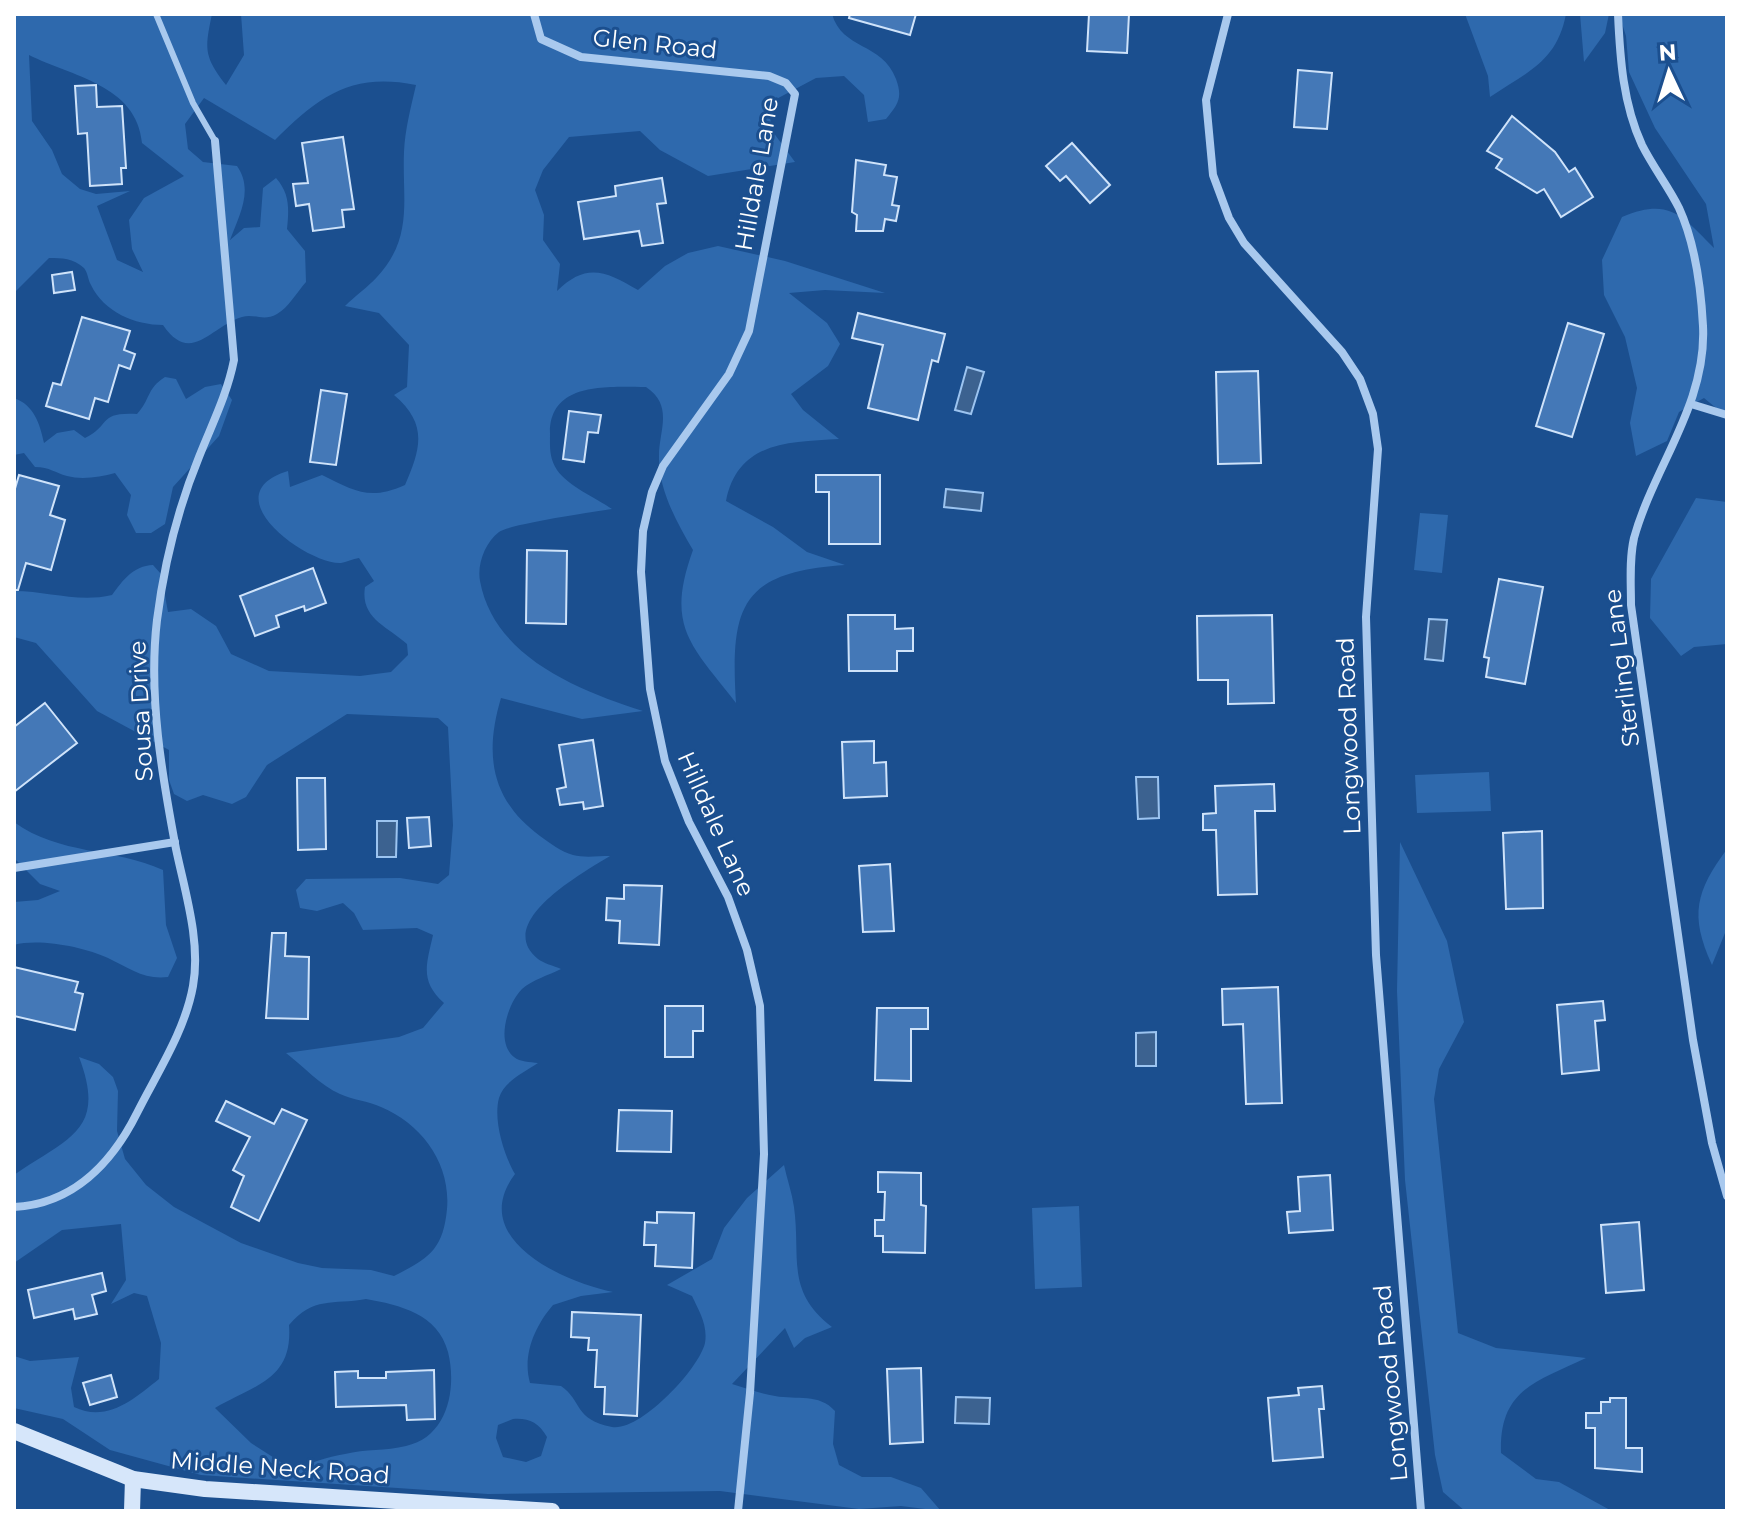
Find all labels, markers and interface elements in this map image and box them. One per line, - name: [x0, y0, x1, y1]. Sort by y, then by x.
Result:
- street label: Glen Road: [591, 23, 719, 64]
- north arrow: [1629, 32, 1709, 112]
- text: N: [1658, 38, 1677, 67]
- street label: Hilldale Lane: [729, 95, 784, 253]
- street label: Sterling Lane: [1597, 587, 1646, 749]
- street label: Longwood Road: [1331, 637, 1366, 835]
- street label: Sousa Drive: [122, 640, 159, 782]
- street label: Hilldale Lane: [672, 747, 761, 901]
- street label: Longwood Road: [1367, 1283, 1414, 1483]
- street label: Middle Neck Road: [169, 1445, 391, 1490]

